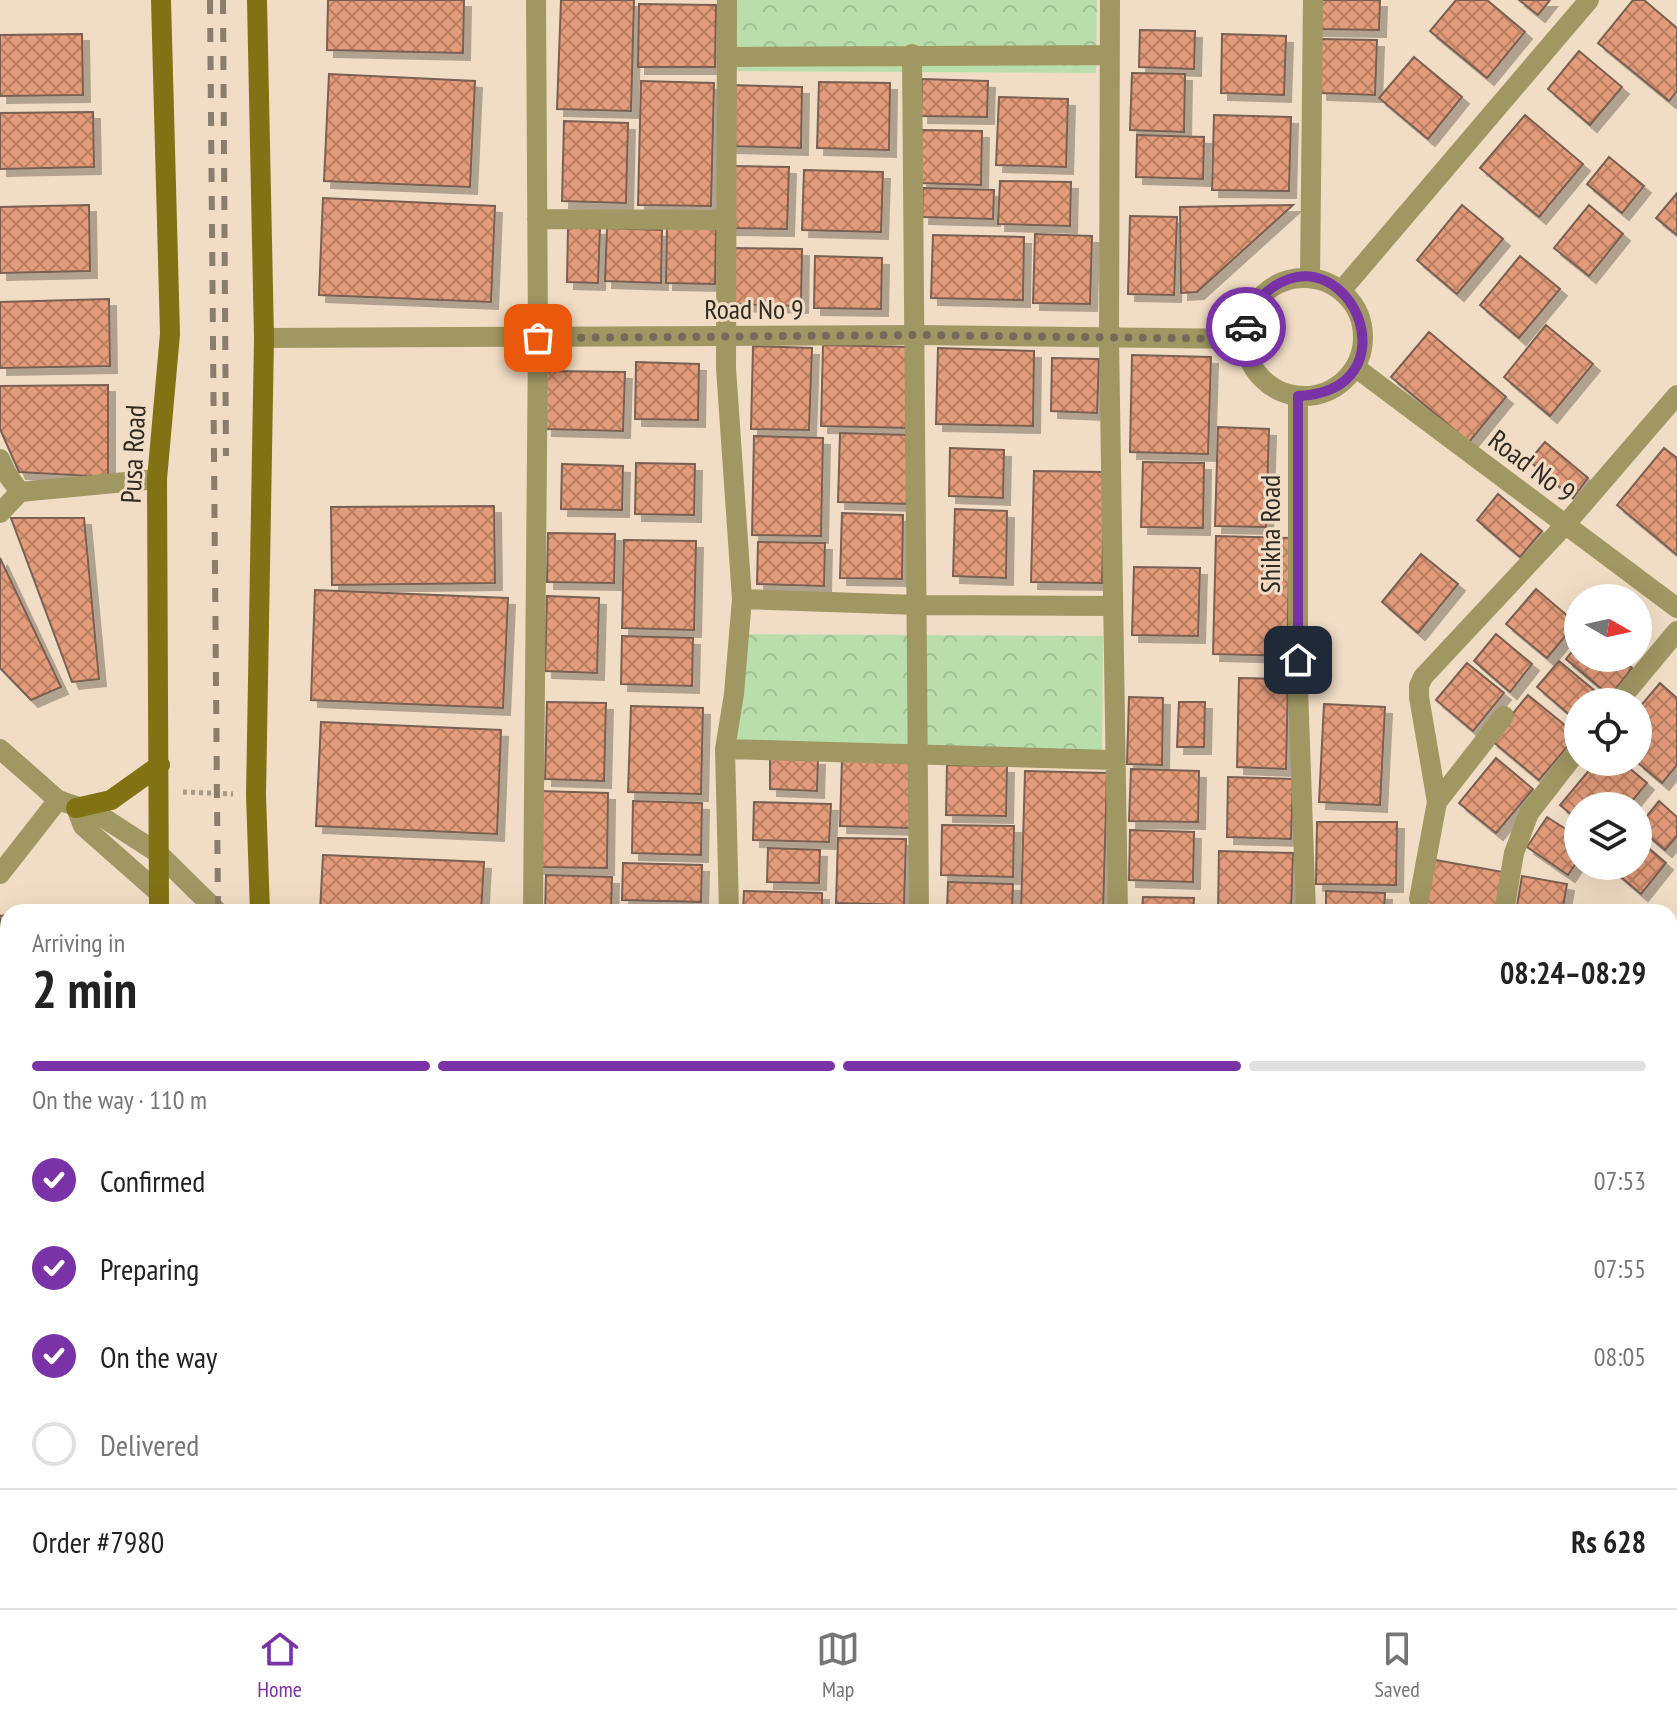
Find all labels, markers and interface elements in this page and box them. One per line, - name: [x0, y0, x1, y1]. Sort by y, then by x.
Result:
- courier: [1206, 287, 1286, 367]
- street label: Road No 9: [704, 290, 804, 327]
- pin: [504, 304, 572, 372]
- icon: car: [1224, 305, 1268, 349]
- icon: bag: [516, 316, 560, 360]
- street label: Pusa Road: [111, 404, 154, 504]
- street label: Road No 9: [1481, 421, 1583, 510]
- street label: Shikha Road: [1251, 475, 1288, 593]
- north arrow: [1564, 584, 1652, 672]
- map controls: [1564, 584, 1652, 880]
- pin: [1264, 626, 1332, 694]
- icon: home: [1276, 638, 1320, 682]
- button: locate: [1564, 688, 1652, 776]
- button: layers: [1564, 792, 1652, 880]
- text: Arriving in: [32, 926, 125, 959]
- text: 08:24–08:29: [1500, 953, 1646, 992]
- text: 2 min: [32, 955, 137, 1022]
- text: On the way · 110 m: [32, 1083, 207, 1116]
- icon: check: [32, 1158, 76, 1202]
- text: Confirmed: [100, 1161, 205, 1200]
- text: 07:53: [1594, 1164, 1646, 1197]
- icon: check: [32, 1246, 76, 1290]
- text: Preparing: [100, 1249, 199, 1288]
- text: 07:55: [1594, 1252, 1646, 1285]
- icon: check: [32, 1334, 76, 1378]
- text: On the way: [100, 1337, 217, 1376]
- text: 08:05: [1594, 1340, 1646, 1373]
- text: Delivered: [100, 1425, 199, 1464]
- text: Order #7980: [32, 1522, 164, 1561]
- text: Rs 628: [1571, 1522, 1646, 1561]
- tab: Home: [257, 1627, 302, 1703]
- tab: Map: [816, 1627, 860, 1703]
- tab: Saved: [1374, 1627, 1420, 1703]

